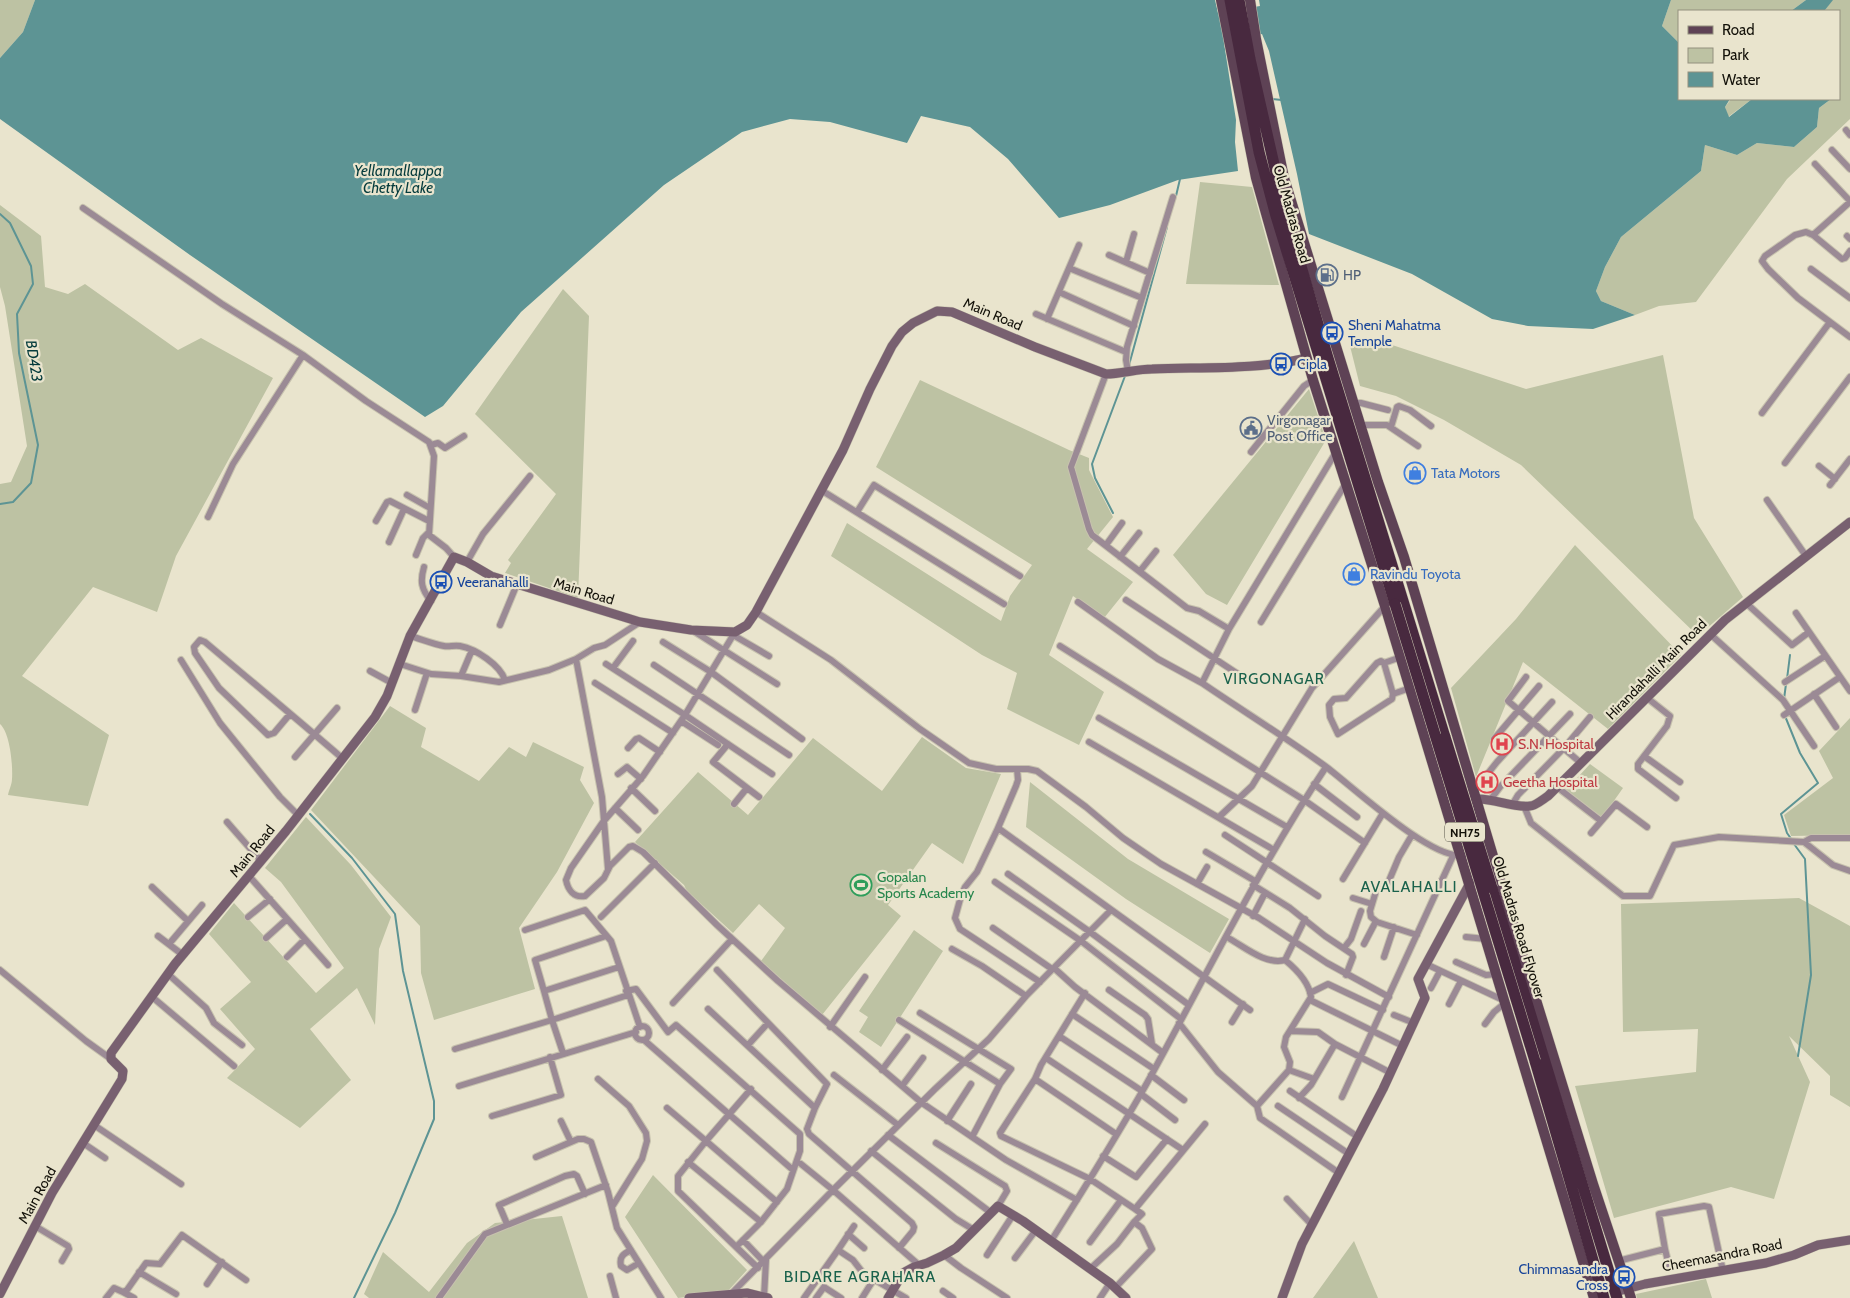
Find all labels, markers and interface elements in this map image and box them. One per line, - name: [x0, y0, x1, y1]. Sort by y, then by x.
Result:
- legend: [1678, 10, 1840, 100]
- text: Road: [1722, 21, 1755, 39]
- text: Park: [1722, 46, 1749, 64]
- text: Water: [1722, 71, 1760, 89]
- water label: Yellamallappa Chetty Lake: [354, 162, 442, 197]
- street label: Old Madras Road: [1269, 163, 1315, 265]
- fuel station icon: HP: [1315, 263, 1339, 287]
- place label: HP: [1343, 266, 1361, 284]
- street label: Main Road: [961, 294, 1025, 334]
- place label: Sheni Mahatma Temple: [1348, 316, 1441, 350]
- bus stop icon: Sheni Mahatma Temple: [1320, 321, 1344, 345]
- water label: BD423: [22, 339, 46, 383]
- bus stop icon: Cipla: [1269, 352, 1293, 376]
- place label: Cipla: [1297, 355, 1327, 373]
- place label: Virgonagar Post Office: [1267, 411, 1333, 445]
- public building icon: Virgonagar Post Office: [1239, 416, 1263, 440]
- shop icon: Tata Motors: [1403, 461, 1427, 485]
- place label: Tata Motors: [1431, 464, 1500, 482]
- shop icon: Ravindu Toyota: [1342, 562, 1366, 586]
- place label: Ravindu Toyota: [1370, 565, 1461, 583]
- bus stop icon: Veeranahalli: [429, 570, 453, 594]
- place label: Veeranahalli: [457, 573, 529, 591]
- street label: Main Road: [552, 573, 616, 609]
- street label: Hirandahalli Main Road: [1602, 615, 1710, 723]
- district label: VIRGONAGAR: [1223, 670, 1325, 688]
- hospital icon: S.N. Hospital: [1490, 732, 1514, 756]
- place label: S.N. Hospital: [1518, 735, 1594, 753]
- hospital icon: Geetha Hospital: [1475, 770, 1499, 794]
- place label: Geetha Hospital: [1503, 773, 1598, 791]
- street label: Main Road: [225, 821, 279, 881]
- road number: NH75: [1445, 822, 1485, 842]
- street label: Old Madras Road Flyover: [1489, 854, 1549, 1001]
- place label: Gopalan Sports Academy: [877, 868, 974, 902]
- sports icon: Gopalan Sports Academy: [849, 873, 873, 897]
- district label: AVALAHALLI: [1360, 877, 1458, 896]
- street label: Main Road: [14, 1163, 60, 1227]
- street label: Cheemasandra Road: [1660, 1235, 1784, 1275]
- place label: Chimmasandra Cross: [1518, 1260, 1608, 1294]
- bus stop icon: Chimmasandra Cross: [1612, 1265, 1636, 1289]
- district label: BIDARE AGRAHARA: [784, 1267, 936, 1286]

